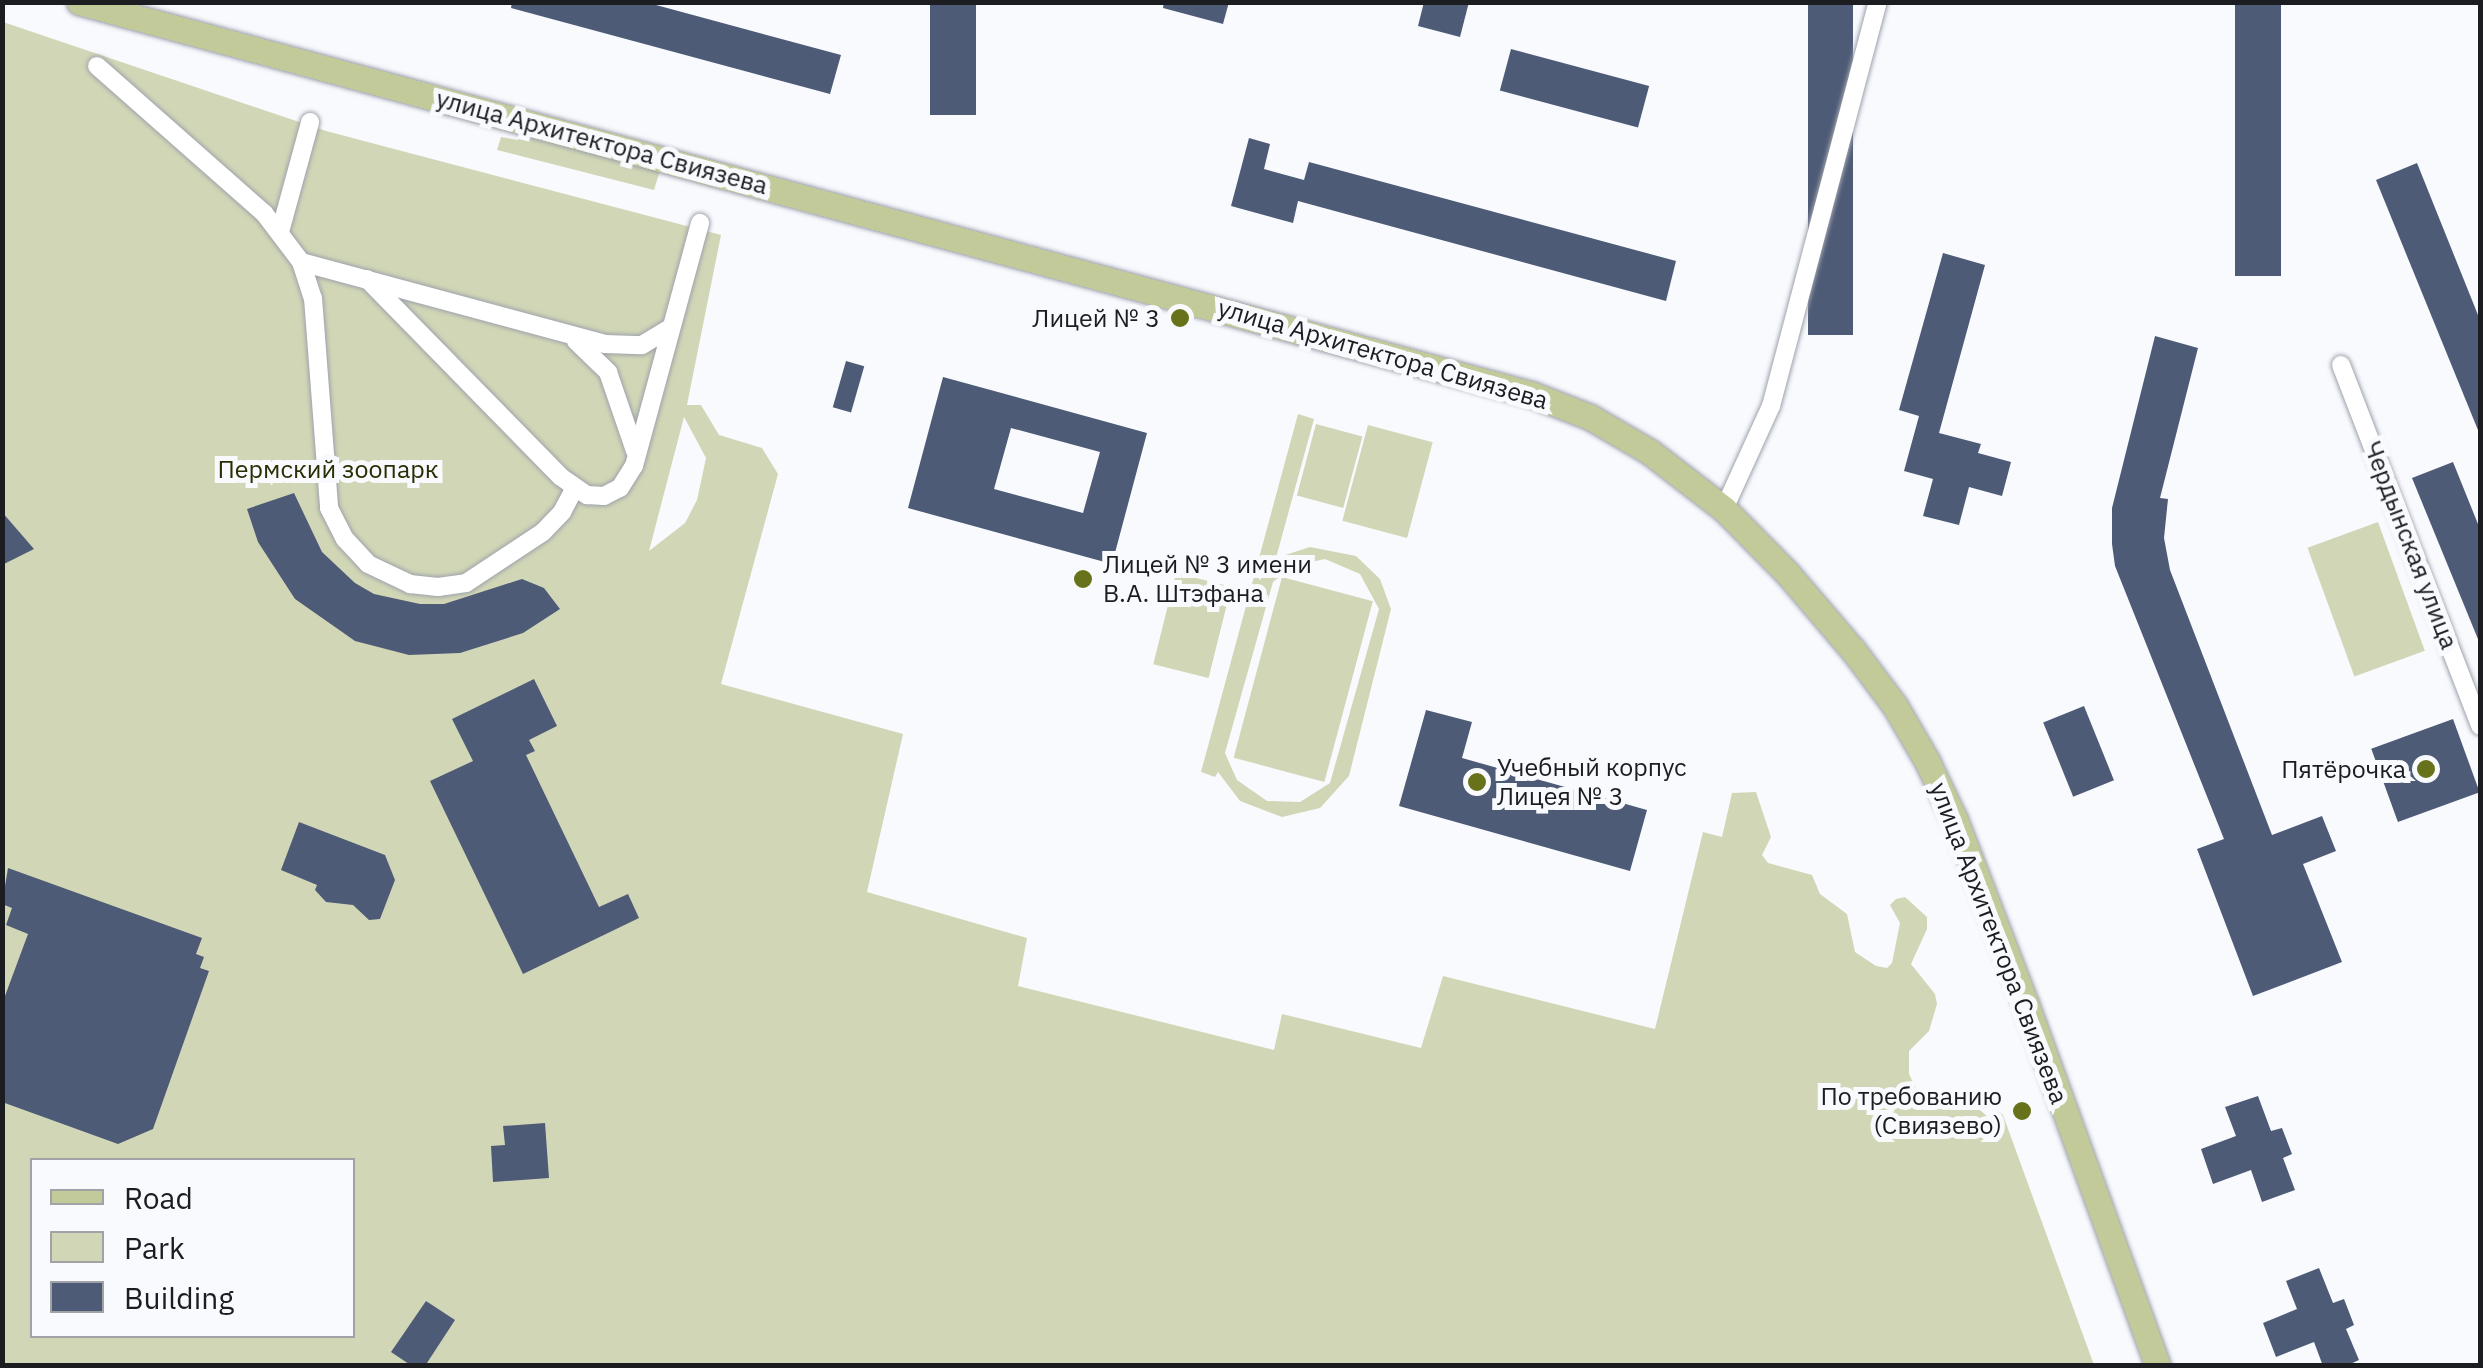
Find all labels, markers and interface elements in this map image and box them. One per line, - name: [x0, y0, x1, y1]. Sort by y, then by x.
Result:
- street label: улица Архитектора Свиязева: [433, 83, 771, 201]
- street label: улица Архитектора Свиязева: [1215, 292, 1551, 416]
- place label: Лицей № 3: [1032, 303, 1160, 333]
- marker: Лицей № 3: [1169, 307, 1191, 329]
- street label: Чердынская улица: [2358, 437, 2464, 653]
- park label: Пермский зоопарк: [217, 454, 439, 484]
- place label: Лицей № 3 имени В.А. Штэфана: [1103, 550, 1312, 609]
- marker: Лицей № 3 имени В.А. Штэфана: [1072, 568, 1094, 590]
- place label: Учебный корпус Лицея № 3: [1497, 753, 1687, 812]
- place label: Пятёрочка: [2281, 754, 2406, 784]
- marker: Пятёрочка: [2415, 758, 2437, 780]
- marker: Учебный корпус Лицея № 3: [1466, 771, 1488, 793]
- street label: улица Архитектора Свиязева: [1924, 778, 2074, 1108]
- place label: По требованию (Свиязево): [1820, 1082, 2002, 1141]
- marker: По требованию (Свиязево): [2011, 1100, 2033, 1122]
- legend: [30, 1158, 355, 1338]
- text: Road: [124, 1178, 193, 1217]
- text: Park: [124, 1228, 185, 1267]
- text: Building: [124, 1278, 234, 1317]

